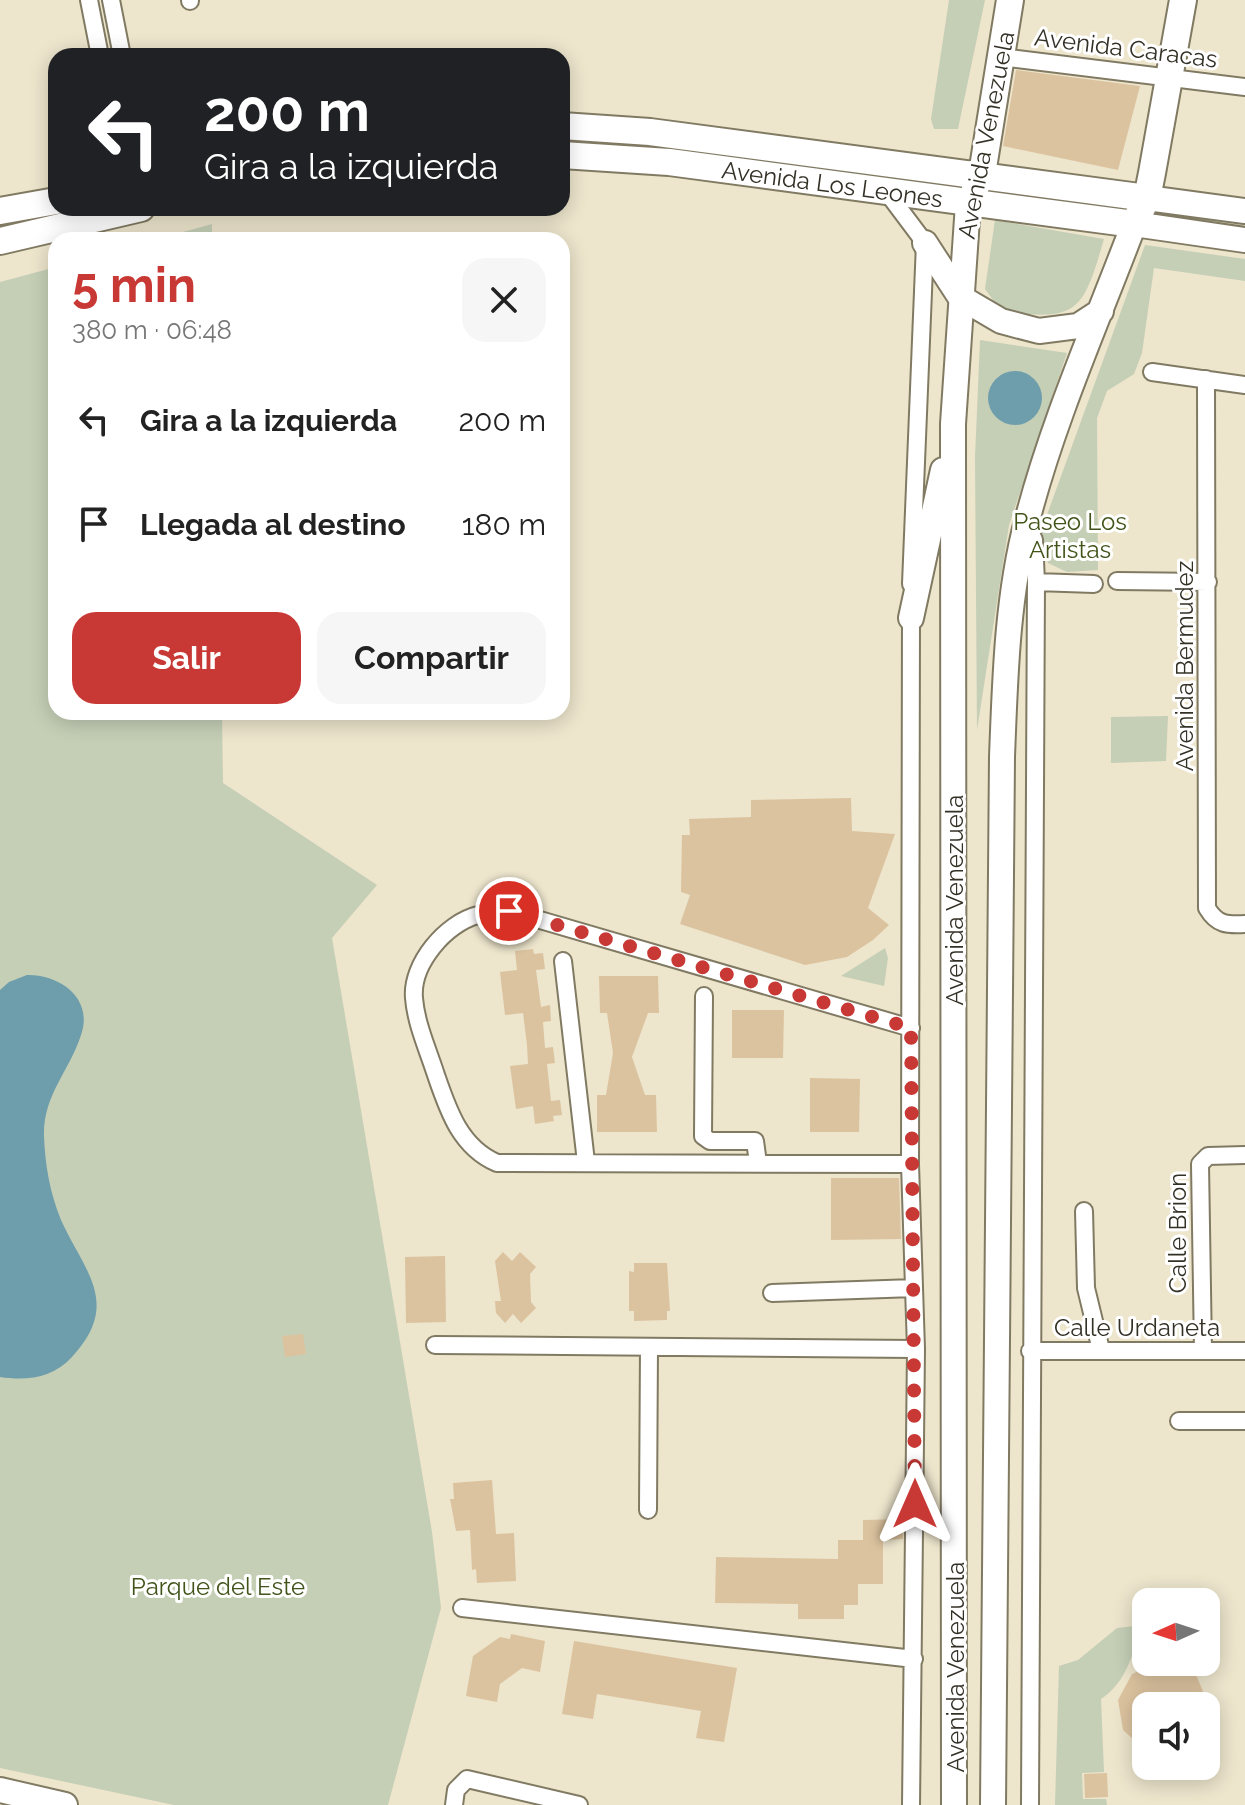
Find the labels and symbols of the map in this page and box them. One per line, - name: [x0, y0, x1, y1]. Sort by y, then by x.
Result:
- street label: Avenida Caracas: [1033, 22, 1219, 74]
- street label: Avenida Venezuela: [952, 29, 1020, 241]
- street label: Avenida Los Leones: [720, 155, 945, 213]
- park label: Paseo Los Artistas: [1013, 507, 1127, 564]
- street label: Avenida Bermudez: [1170, 561, 1199, 771]
- street label: Avenida Venezuela: [940, 795, 969, 1005]
- pin: [475, 877, 543, 945]
- street label: Calle Brion: [1163, 1173, 1192, 1293]
- street label: Calle Urdaneta: [1054, 1313, 1220, 1342]
- position arrow: [873, 1462, 957, 1546]
- street label: Avenida Venezuela: [941, 1562, 970, 1772]
- park label: Parque del Este: [131, 1572, 305, 1601]
- north arrow: [1132, 1588, 1220, 1676]

